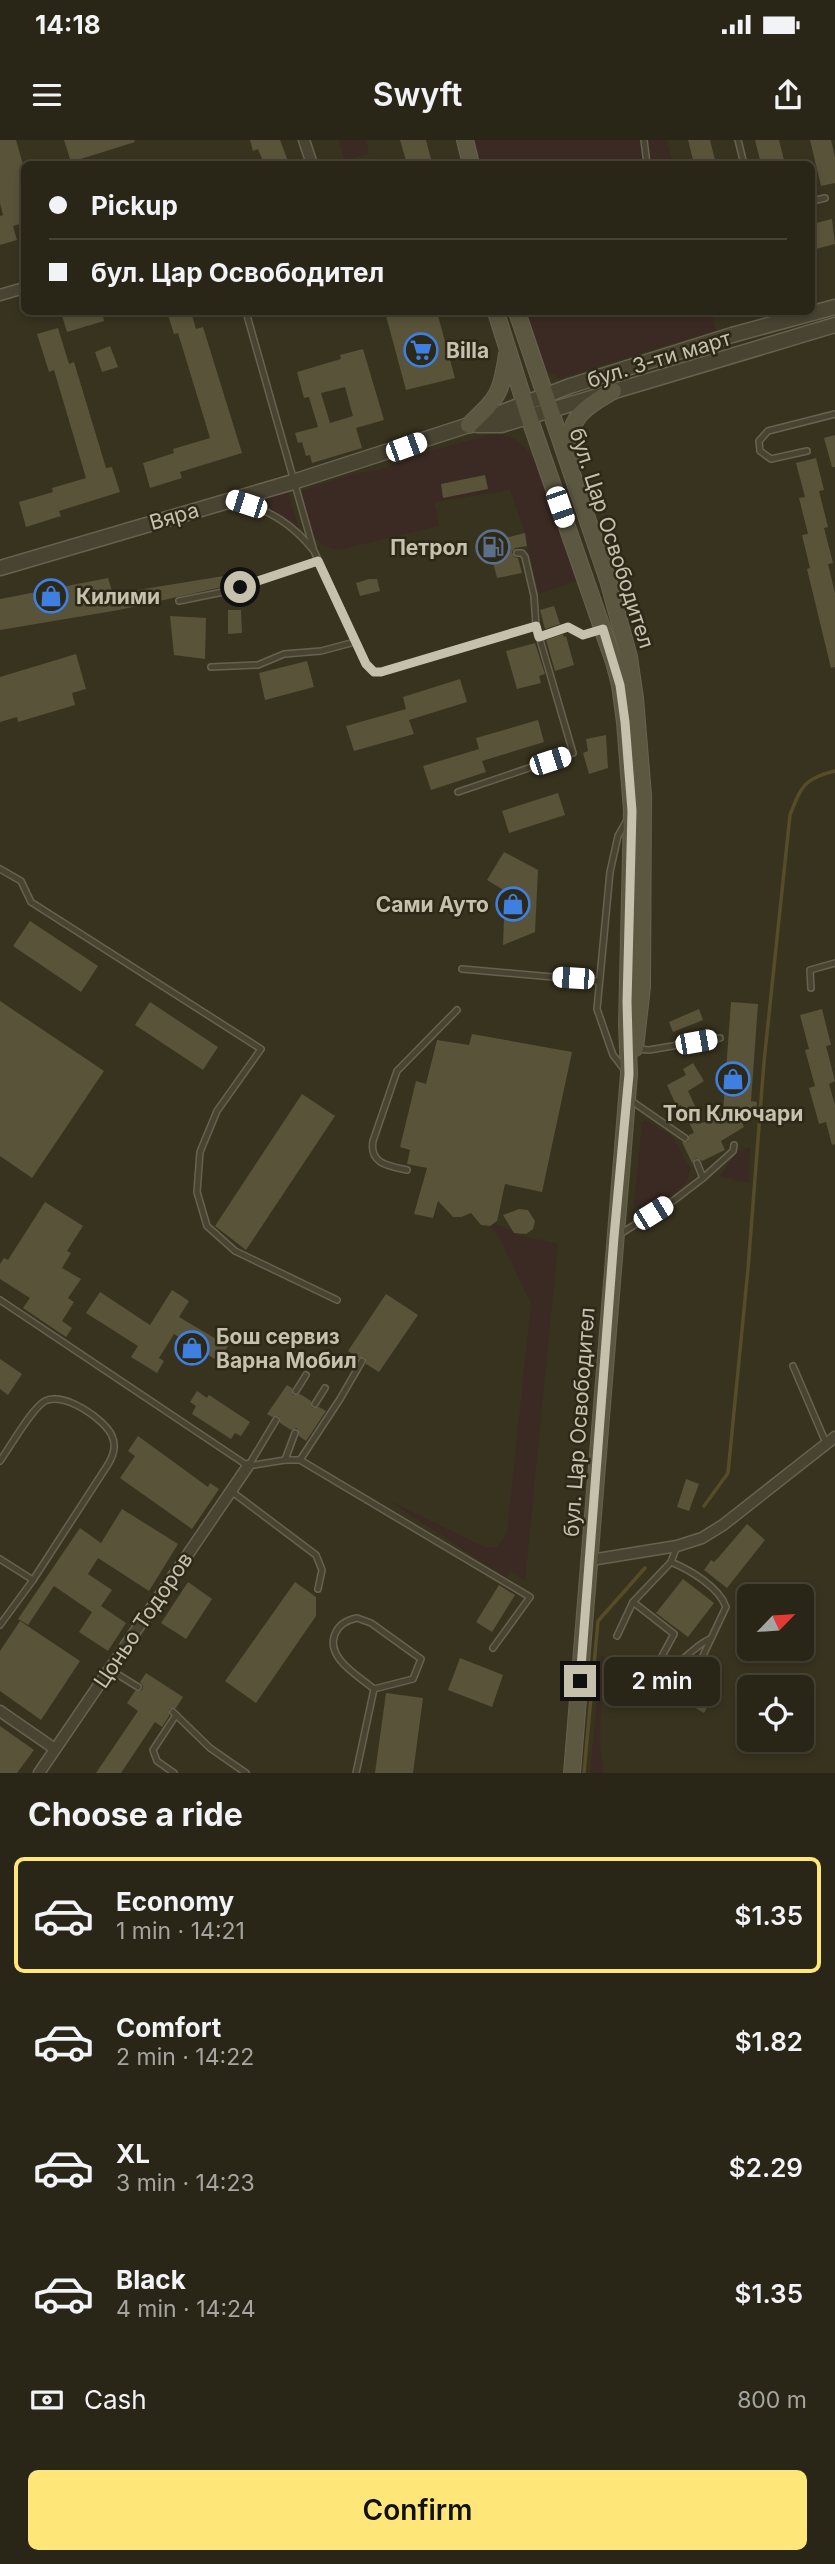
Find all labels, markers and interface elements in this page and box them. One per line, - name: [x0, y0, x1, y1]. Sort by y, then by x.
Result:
- text: 14:18: [35, 9, 101, 40]
- text: Swyft: [373, 75, 462, 114]
- icon: menu: [28, 76, 66, 114]
- icon: share: [769, 76, 807, 114]
- text: Pickup: [91, 190, 178, 221]
- text: бул. Цар Освободител: [91, 257, 384, 288]
- street label: бул. 3-ти март: [584, 325, 734, 393]
- supermarket icon: Billa: [402, 331, 440, 369]
- place label: Billa: [446, 338, 489, 363]
- street label: бул. Цар Освободител: [565, 425, 659, 651]
- car: [383, 430, 430, 464]
- car: [544, 484, 577, 530]
- car: [223, 488, 270, 520]
- street label: Вяра: [146, 497, 202, 535]
- fuel station icon: Петрол: [474, 528, 512, 566]
- place label: Петрол: [390, 535, 468, 560]
- route start: [224, 571, 256, 603]
- shop icon: Килими: [32, 577, 70, 615]
- place label: Килими: [76, 584, 160, 609]
- car: [527, 745, 574, 777]
- shop icon: Сами Ауто: [494, 885, 532, 923]
- place label: Сами Ауто: [376, 892, 489, 917]
- car: [552, 966, 595, 990]
- car: [674, 1028, 719, 1056]
- shop icon: Топ Ключари: [714, 1060, 752, 1098]
- place label: Топ Ключари: [663, 1101, 803, 1126]
- car: [630, 1193, 677, 1233]
- street label: бул. Цар Освободител: [559, 1306, 599, 1538]
- place label: Бош сервиз Варна Мобил: [216, 1324, 357, 1373]
- shop icon: Бош сервиз Варна Мобил: [173, 1329, 211, 1367]
- street label: Цоньо Тодоров: [88, 1548, 198, 1692]
- north arrow: [737, 1584, 814, 1661]
- map controls: [737, 1584, 814, 1752]
- callout: 2 min: [604, 1656, 720, 1706]
- route end: [564, 1665, 596, 1697]
- text: 2 min: [632, 1667, 692, 1695]
- button: locate: [737, 1675, 814, 1752]
- text: Choose a ride: [28, 1795, 243, 1834]
- icon: car: [32, 1884, 95, 1947]
- text: Economy: [116, 1886, 234, 1917]
- text: $1.35: [735, 1900, 803, 1931]
- text: 1 min · 14:21: [116, 1917, 245, 1945]
- icon: car: [32, 2010, 95, 2073]
- text: Comfort: [116, 2012, 221, 2043]
- text: $1.82: [735, 2026, 803, 2057]
- text: 2 min · 14:22: [116, 2043, 254, 2071]
- icon: car: [32, 2136, 95, 2199]
- text: XL: [116, 2138, 150, 2169]
- text: $2.29: [729, 2152, 803, 2183]
- text: 3 min · 14:23: [116, 2169, 255, 2197]
- icon: car: [32, 2262, 95, 2325]
- text: Black: [116, 2264, 186, 2295]
- text: $1.35: [735, 2278, 803, 2309]
- text: 4 min · 14:24: [116, 2295, 256, 2323]
- icon: cash: [28, 2381, 66, 2419]
- text: Cash: [84, 2384, 147, 2415]
- text: 800 m: [737, 2386, 807, 2414]
- button: Confirm: [28, 2470, 807, 2550]

